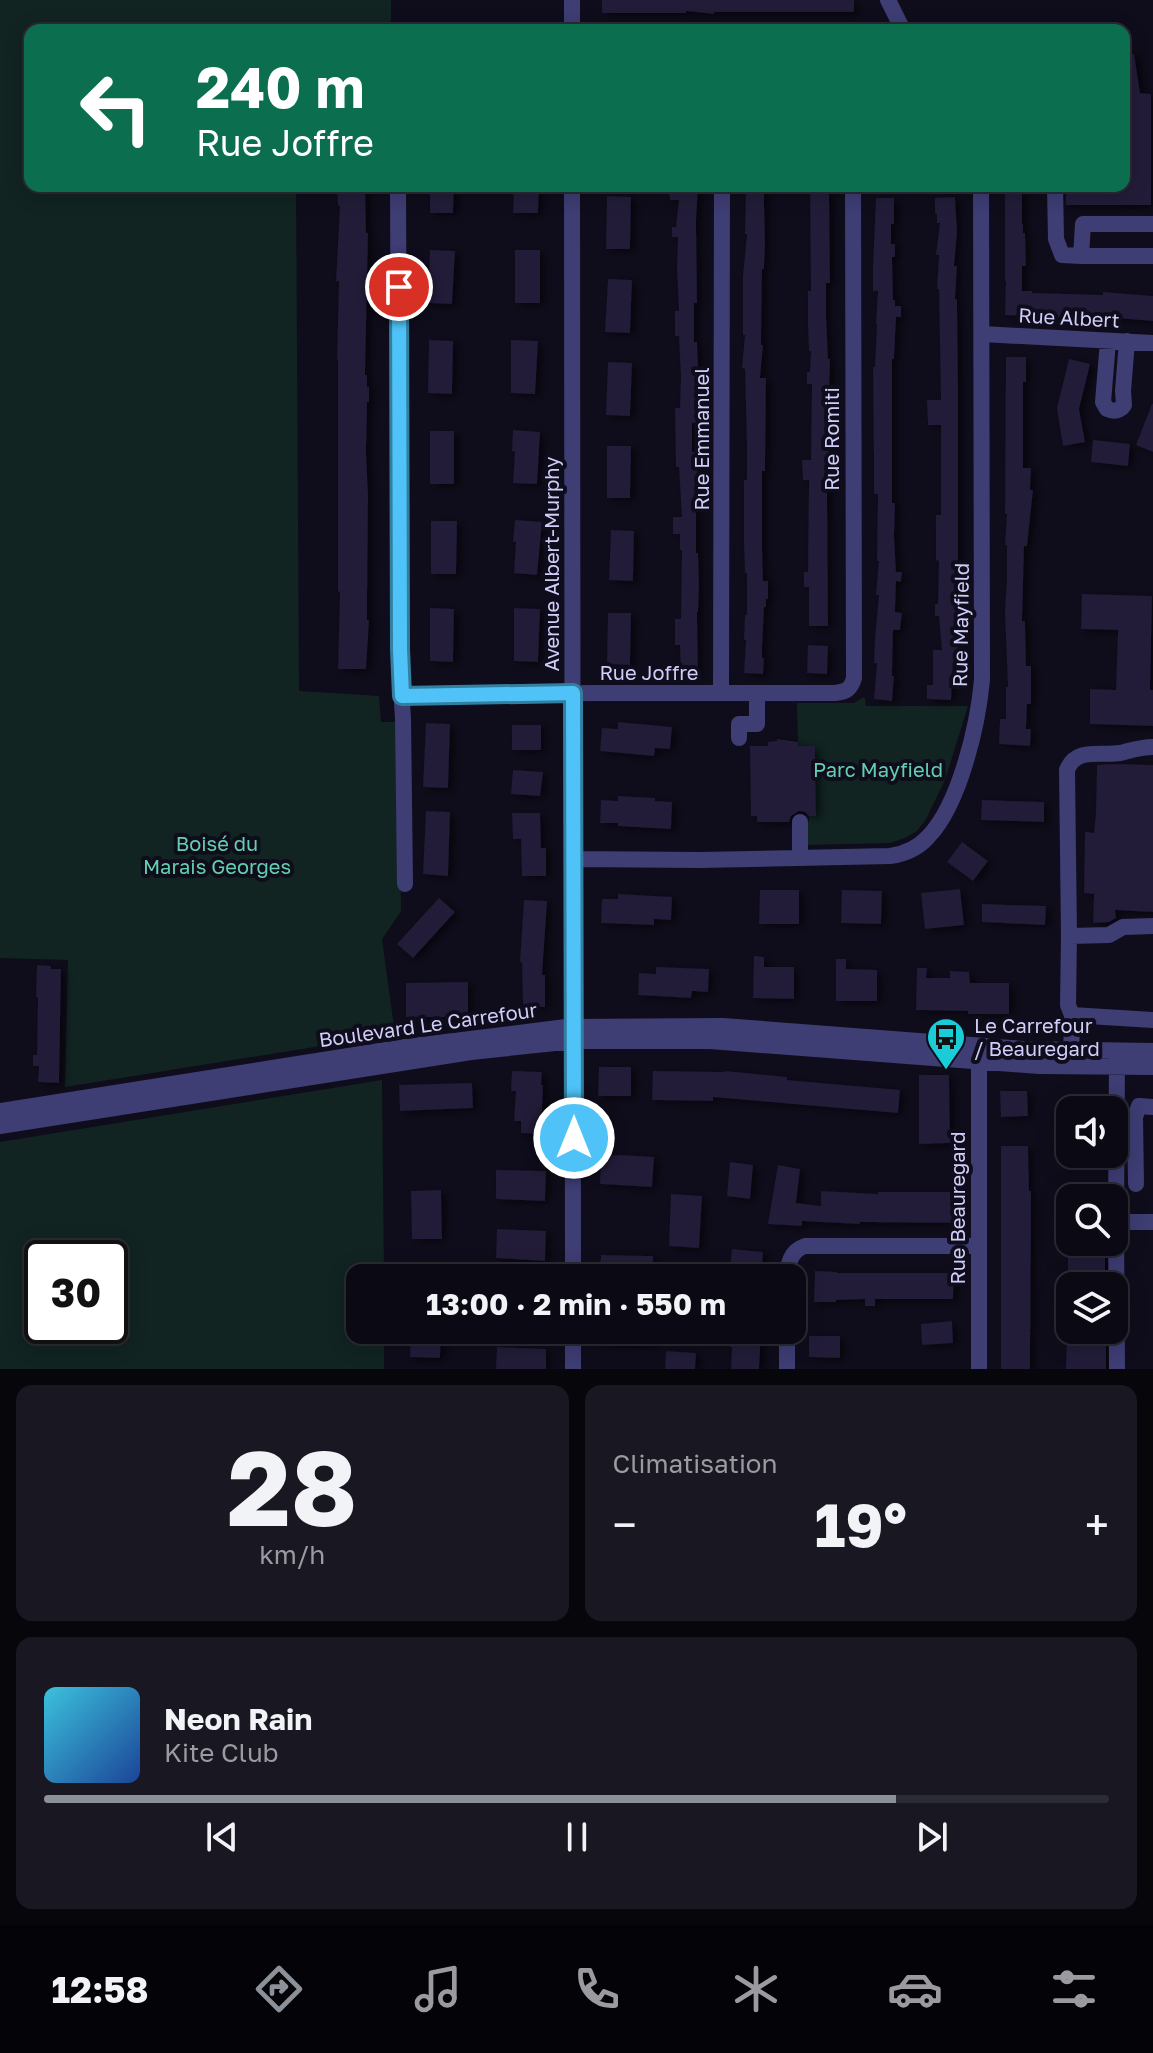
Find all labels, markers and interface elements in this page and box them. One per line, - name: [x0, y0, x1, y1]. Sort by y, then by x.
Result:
- text: 240 m: [196, 53, 365, 120]
- icon: left: [64, 56, 168, 160]
- text: Rue Joffre: [196, 121, 374, 164]
- pin: [365, 253, 433, 321]
- icon: arrive: [377, 265, 421, 309]
- street label: Rue Albert: [1018, 302, 1120, 332]
- street label: Rue Emmanuel: [689, 367, 713, 511]
- street label: Rue Romiti: [819, 387, 843, 491]
- street label: Avenue Albert-Murphy: [539, 457, 563, 671]
- street label: Rue Mayfield: [947, 563, 973, 687]
- street label: Rue Joffre: [600, 660, 698, 684]
- park label: Parc Mayfield: [813, 757, 943, 781]
- park label: Boisé du Marais Georges: [143, 831, 291, 878]
- street label: Boulevard Le Carrefour: [317, 997, 539, 1051]
- place label: Le Carrefour / Beauregard: [974, 1013, 1100, 1060]
- bus stop icon: Le Carrefour / Beauregard: [925, 1016, 967, 1071]
- position arrow: [532, 1096, 616, 1180]
- map controls: [1056, 1096, 1128, 1344]
- button: sound: [1056, 1096, 1128, 1168]
- street label: Rue Beauregard: [945, 1132, 969, 1285]
- button: search: [1056, 1184, 1128, 1256]
- speed limit sign: 30: [24, 1240, 128, 1344]
- button: layers: [1056, 1272, 1128, 1344]
- text: 13:00 · 2 min · 550 m: [426, 1286, 726, 1322]
- text: 28: [227, 1424, 357, 1549]
- text: Climatisation: [613, 1448, 777, 1479]
- text: 19°: [815, 1488, 907, 1560]
- text: −: [613, 1498, 637, 1551]
- text: +: [1085, 1498, 1109, 1551]
- text: km/h: [259, 1539, 325, 1570]
- text: Neon Rain: [164, 1701, 312, 1737]
- text: Kite Club: [164, 1737, 279, 1768]
- icon: previous: [200, 1815, 244, 1859]
- icon: pause: [555, 1815, 599, 1859]
- icon: next: [910, 1815, 954, 1859]
- icon: directions: [251, 1961, 307, 2017]
- icon: music: [410, 1961, 466, 2017]
- icon: phone: [569, 1961, 625, 2017]
- icon: climate: [728, 1961, 784, 2017]
- icon: car: [887, 1961, 943, 2017]
- icon: filters: [1046, 1961, 1102, 2017]
- text: 12:58: [51, 1968, 148, 2011]

